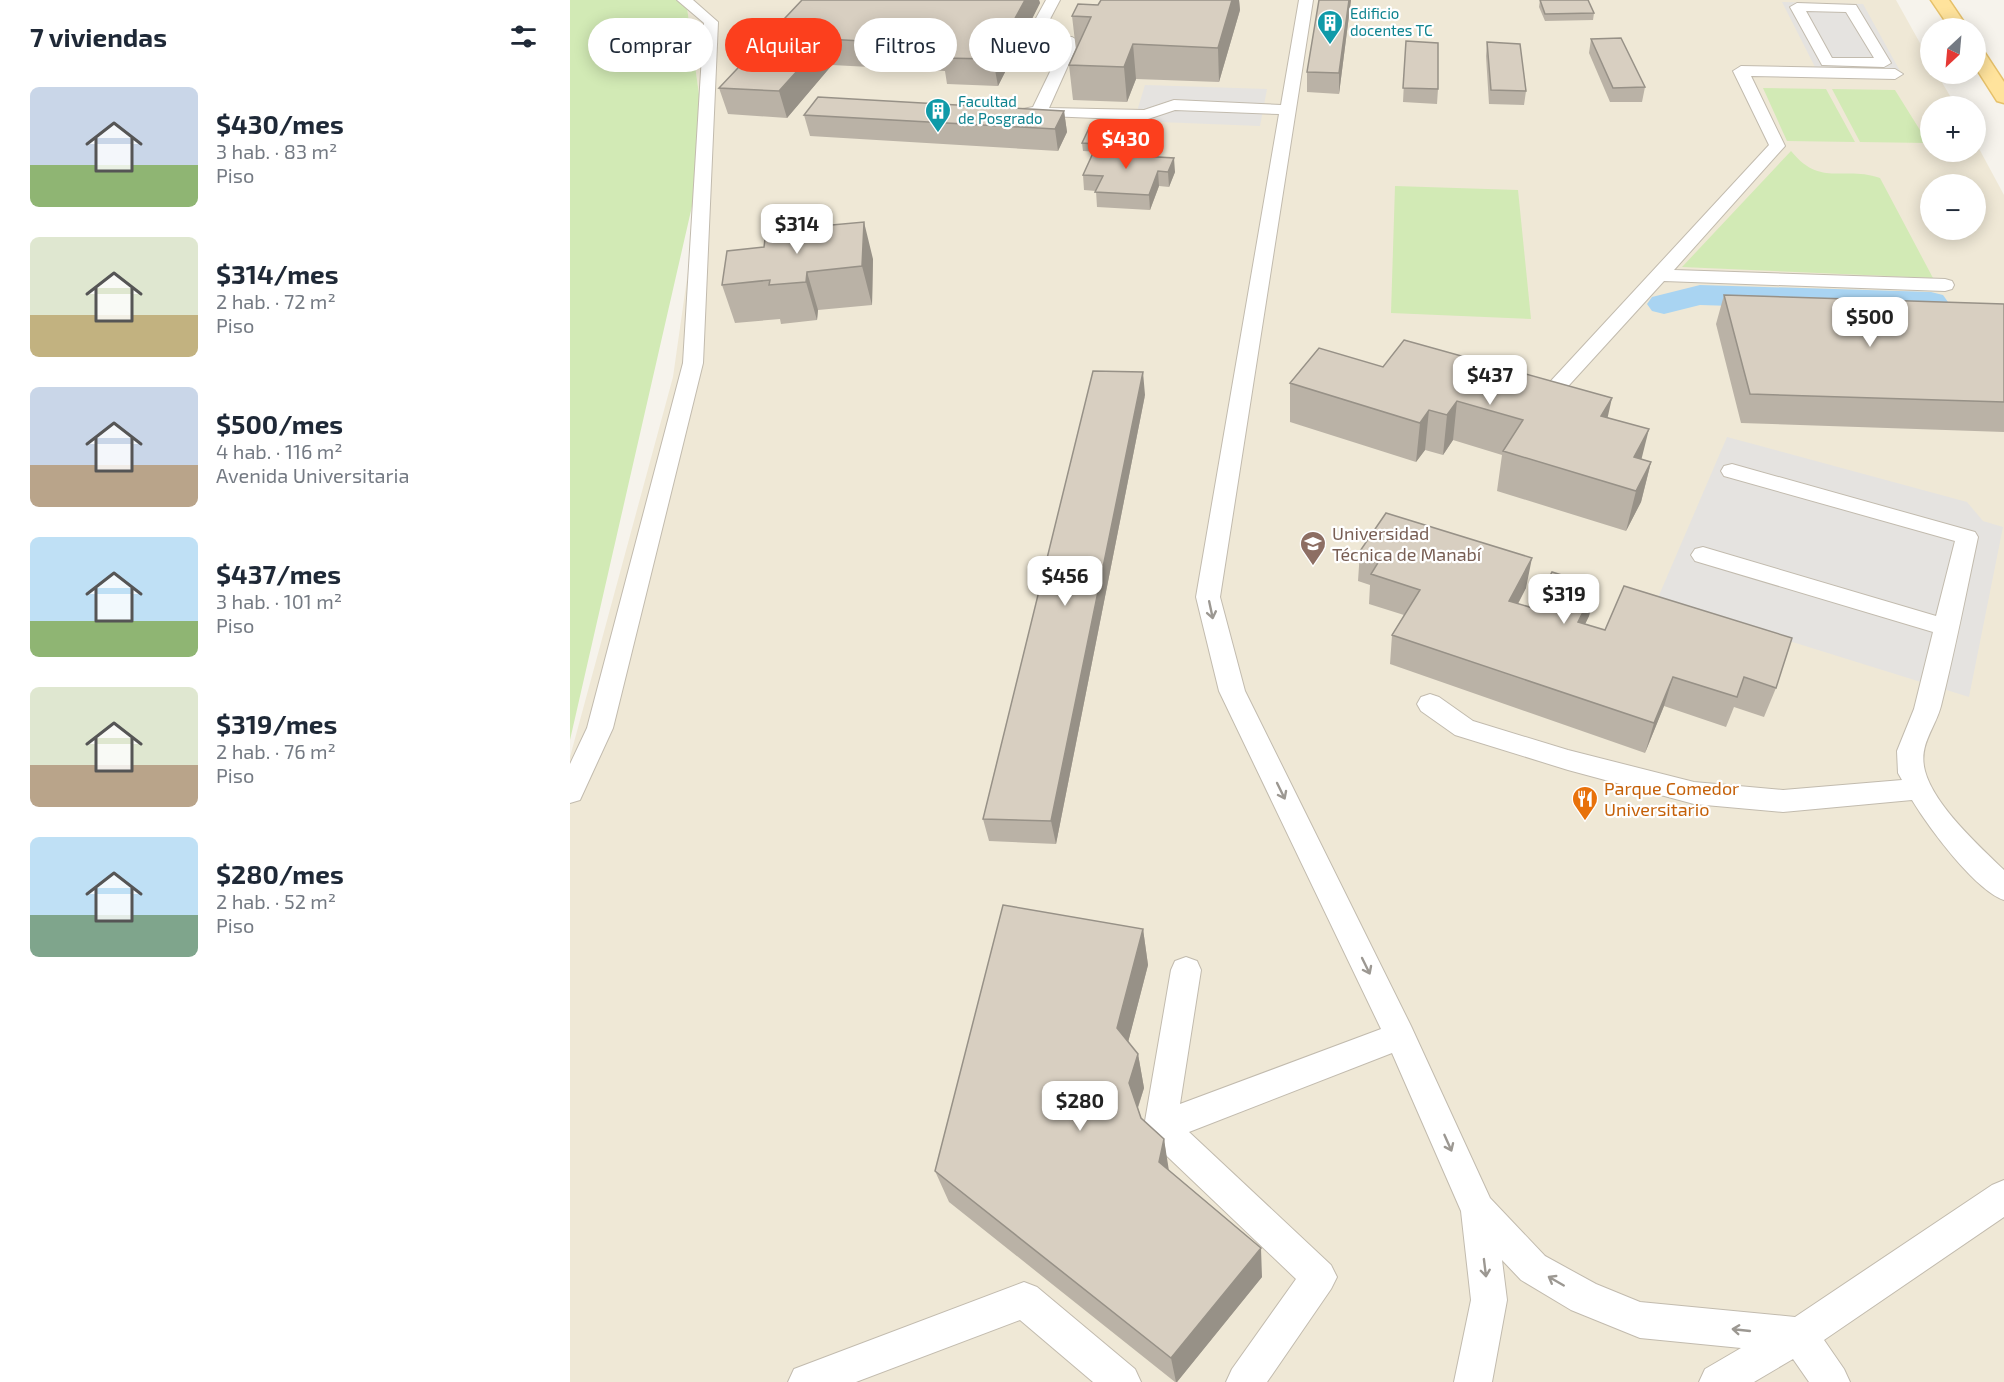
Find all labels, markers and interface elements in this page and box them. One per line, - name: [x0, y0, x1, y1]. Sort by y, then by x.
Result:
- place label: Edificio docentes TC: [1350, 4, 1433, 39]
- building icon: Edificio docentes TC: [1315, 8, 1345, 46]
- chip: Comprar: [588, 18, 713, 72]
- chip: Alquilar: [725, 18, 842, 72]
- chip: Filtros: [854, 18, 957, 72]
- chip: Nuevo: [969, 18, 1072, 72]
- north arrow: [1920, 18, 1986, 84]
- map controls: [1920, 18, 1986, 240]
- icon: filters: [507, 20, 540, 53]
- text: 7 viviendas: [30, 21, 167, 52]
- place label: Facultad de Posgrado: [958, 92, 1043, 127]
- building icon: Facultad de Posgrado: [923, 96, 953, 134]
- button: +: [1920, 96, 1986, 162]
- text: $430/mes: [216, 108, 344, 139]
- icon: home: [78, 111, 150, 183]
- pin: $430: [1090, 119, 1162, 170]
- text: $430: [1102, 126, 1150, 150]
- text: 3 hab. · 83 m²: [216, 139, 337, 163]
- text: Piso: [216, 163, 254, 187]
- button: −: [1920, 174, 1986, 240]
- pin: $314: [761, 204, 833, 255]
- text: $314: [775, 211, 819, 235]
- text: $314/mes: [216, 258, 339, 289]
- icon: home: [78, 261, 150, 333]
- text: 2 hab. · 72 m²: [216, 289, 336, 313]
- pin: $500: [1834, 297, 1906, 348]
- text: $500: [1846, 304, 1894, 328]
- text: Piso: [216, 313, 254, 337]
- pin: $437: [1454, 355, 1526, 406]
- text: $437: [1467, 362, 1513, 386]
- text: $500/mes: [216, 408, 343, 439]
- icon: home: [78, 411, 150, 483]
- text: 4 hab. · 116 m²: [216, 439, 343, 463]
- text: Avenida Universitaria: [216, 463, 410, 487]
- place label: Universidad Técnica de Manabí: [1332, 522, 1482, 565]
- school or university icon: Universidad Técnica de Manabí: [1298, 529, 1328, 567]
- pin: $456: [1029, 556, 1101, 607]
- text: $437/mes: [216, 558, 341, 589]
- icon: home: [78, 561, 150, 633]
- text: $456: [1041, 563, 1089, 587]
- pin: $319: [1528, 574, 1600, 625]
- text: $319: [1542, 581, 1586, 605]
- text: 3 hab. · 101 m²: [216, 589, 342, 613]
- one-way arrow: [1205, 600, 1217, 619]
- text: Piso: [216, 613, 254, 637]
- text: $319/mes: [216, 708, 337, 739]
- icon: home: [78, 711, 150, 783]
- text: 2 hab. · 76 m²: [216, 739, 336, 763]
- text: Piso: [216, 763, 254, 787]
- place label: Parque Comedor Universitario: [1604, 777, 1739, 820]
- one-way arrow: [1276, 781, 1287, 799]
- restaurant icon: Parque Comedor Universitario: [1570, 784, 1600, 822]
- text: $280/mes: [216, 858, 344, 889]
- icon: home: [78, 861, 150, 933]
- text: 2 hab. · 52 m²: [216, 889, 336, 913]
- text: Piso: [216, 913, 254, 937]
- one-way arrow: [1361, 957, 1373, 975]
- pin: $280: [1044, 1081, 1116, 1132]
- text: $280: [1056, 1088, 1104, 1112]
- one-way arrow: [1444, 1134, 1455, 1152]
- one-way arrow: [1480, 1257, 1491, 1277]
- one-way arrow: [1548, 1274, 1565, 1286]
- one-way arrow: [1732, 1324, 1752, 1335]

